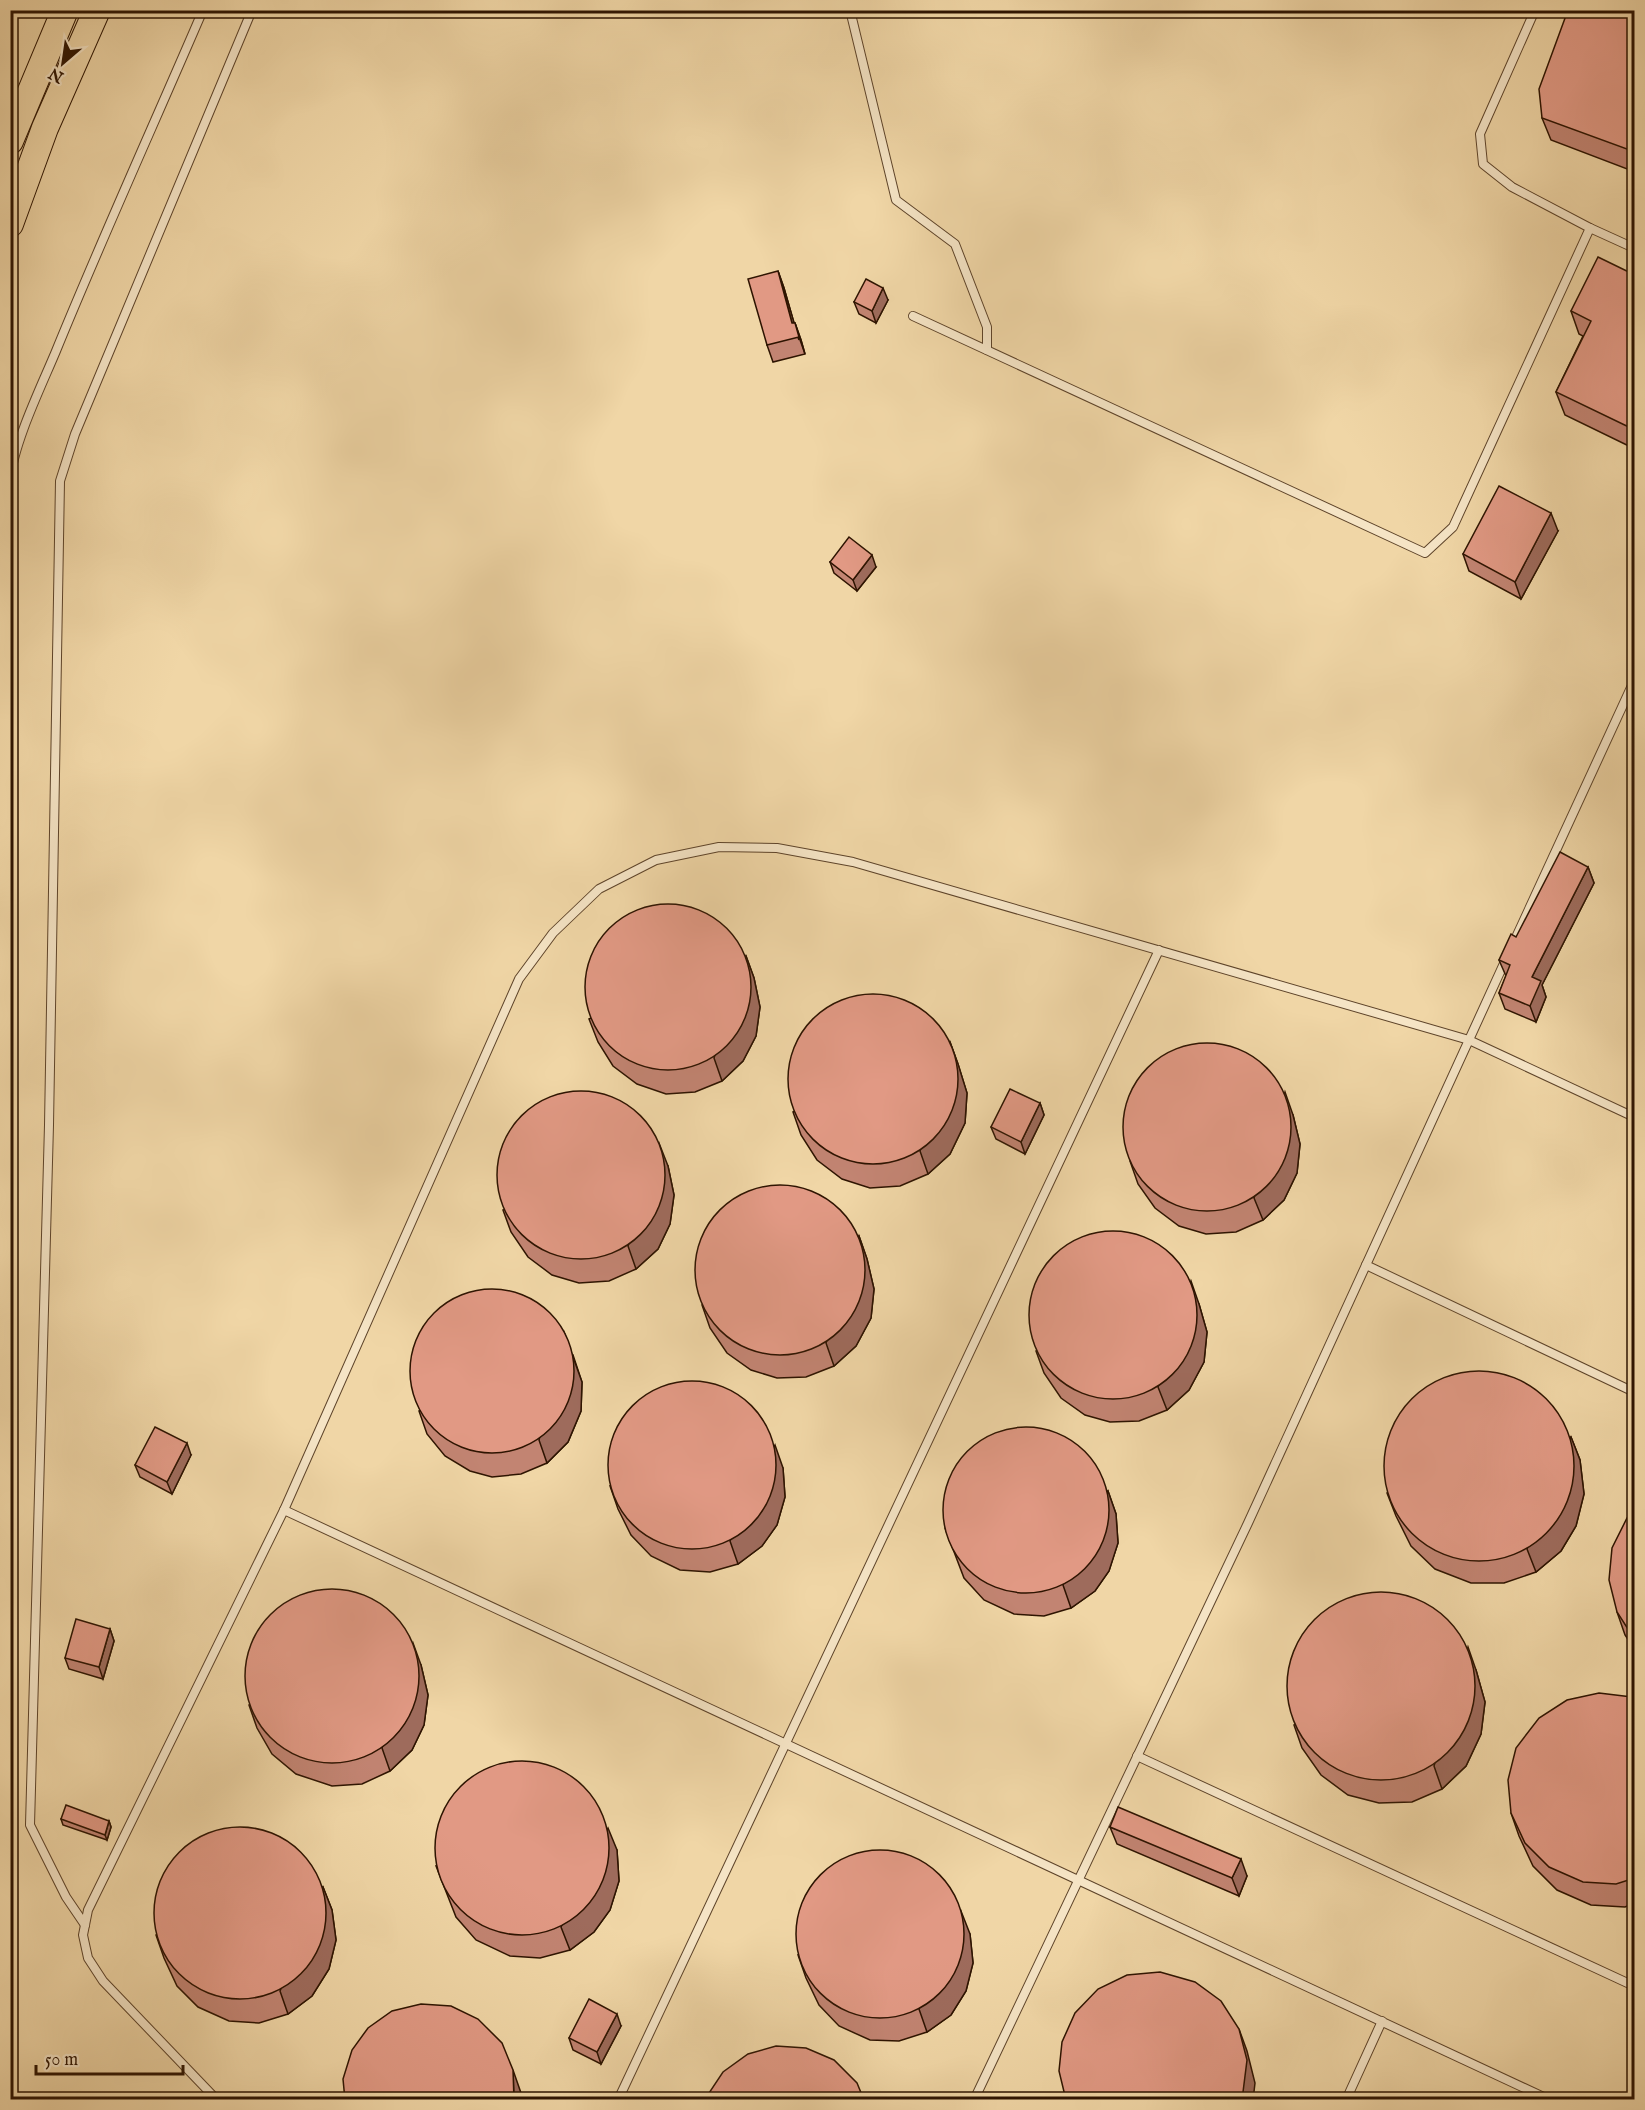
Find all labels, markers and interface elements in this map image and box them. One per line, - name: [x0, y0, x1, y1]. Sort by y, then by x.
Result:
- north arrow: [33, 33, 93, 93]
- text: N: [46, 62, 68, 87]
- scale bar: [36, 2038, 183, 2076]
- text: 50 m: [45, 2049, 78, 2072]

